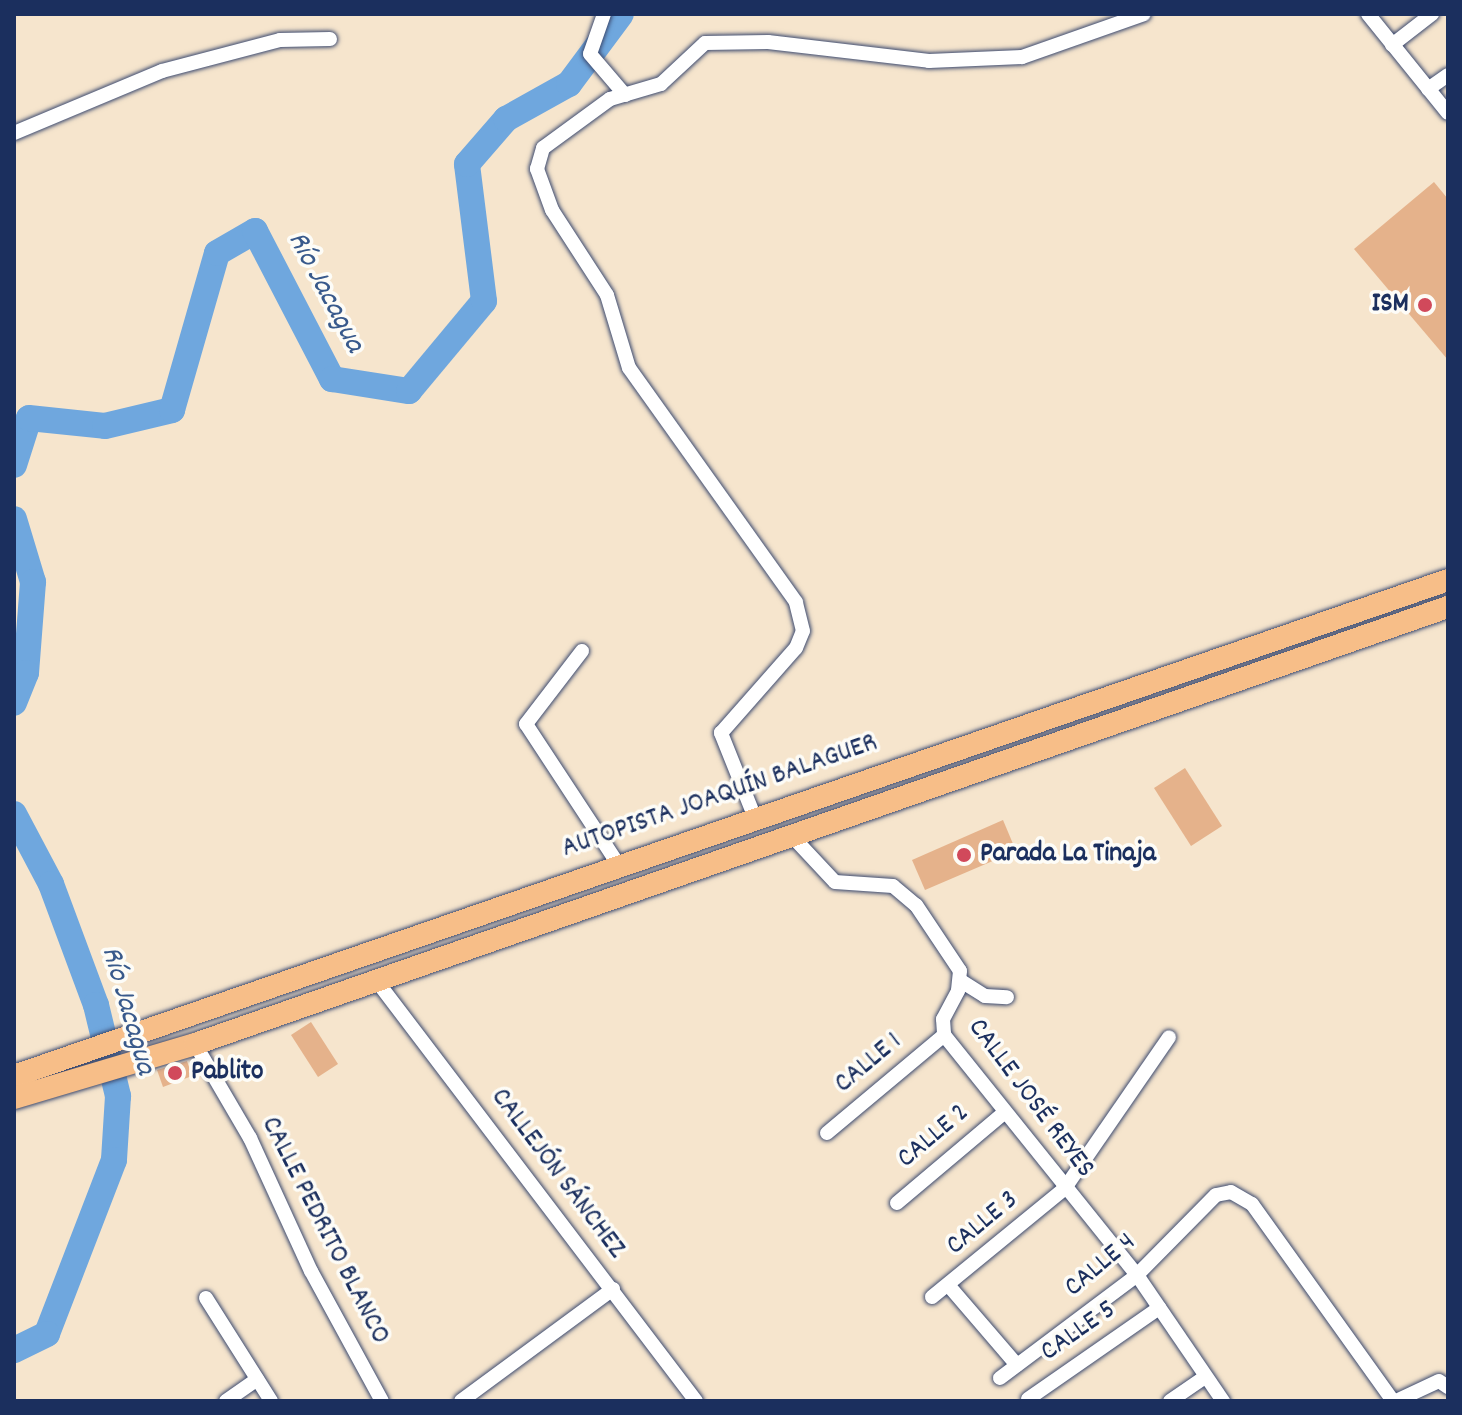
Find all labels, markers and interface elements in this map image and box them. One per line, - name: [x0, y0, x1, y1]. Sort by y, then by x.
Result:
- water label: Río Jacagua: [277, 226, 371, 360]
- place label: ISM: [1372, 288, 1409, 322]
- marker: ISM: [1416, 296, 1434, 314]
- street label: AUTOPISTA JOAQUÍN BALAGUER: [558, 727, 882, 867]
- place label: Parada La Tinaja: [980, 838, 1156, 872]
- marker: Parada La Tinaja: [955, 846, 973, 864]
- water label: Río Jacagua: [91, 943, 161, 1079]
- street label: CALLE JOSÉ REYES: [959, 1013, 1101, 1185]
- street label: CALLE 1: [829, 1026, 909, 1102]
- place label: Pablito: [191, 1056, 264, 1090]
- marker: Pablito: [166, 1064, 184, 1082]
- street label: CALLEJÓN SÁNCHEZ: [482, 1082, 632, 1266]
- street label: CALLE 2: [891, 1097, 977, 1177]
- street label: CALLE PEDRITO BLANCO: [252, 1112, 396, 1350]
- street label: CALLE 3: [940, 1184, 1026, 1264]
- street label: CALLE 4: [1058, 1227, 1144, 1305]
- street label: CALLE 5: [1035, 1294, 1123, 1370]

